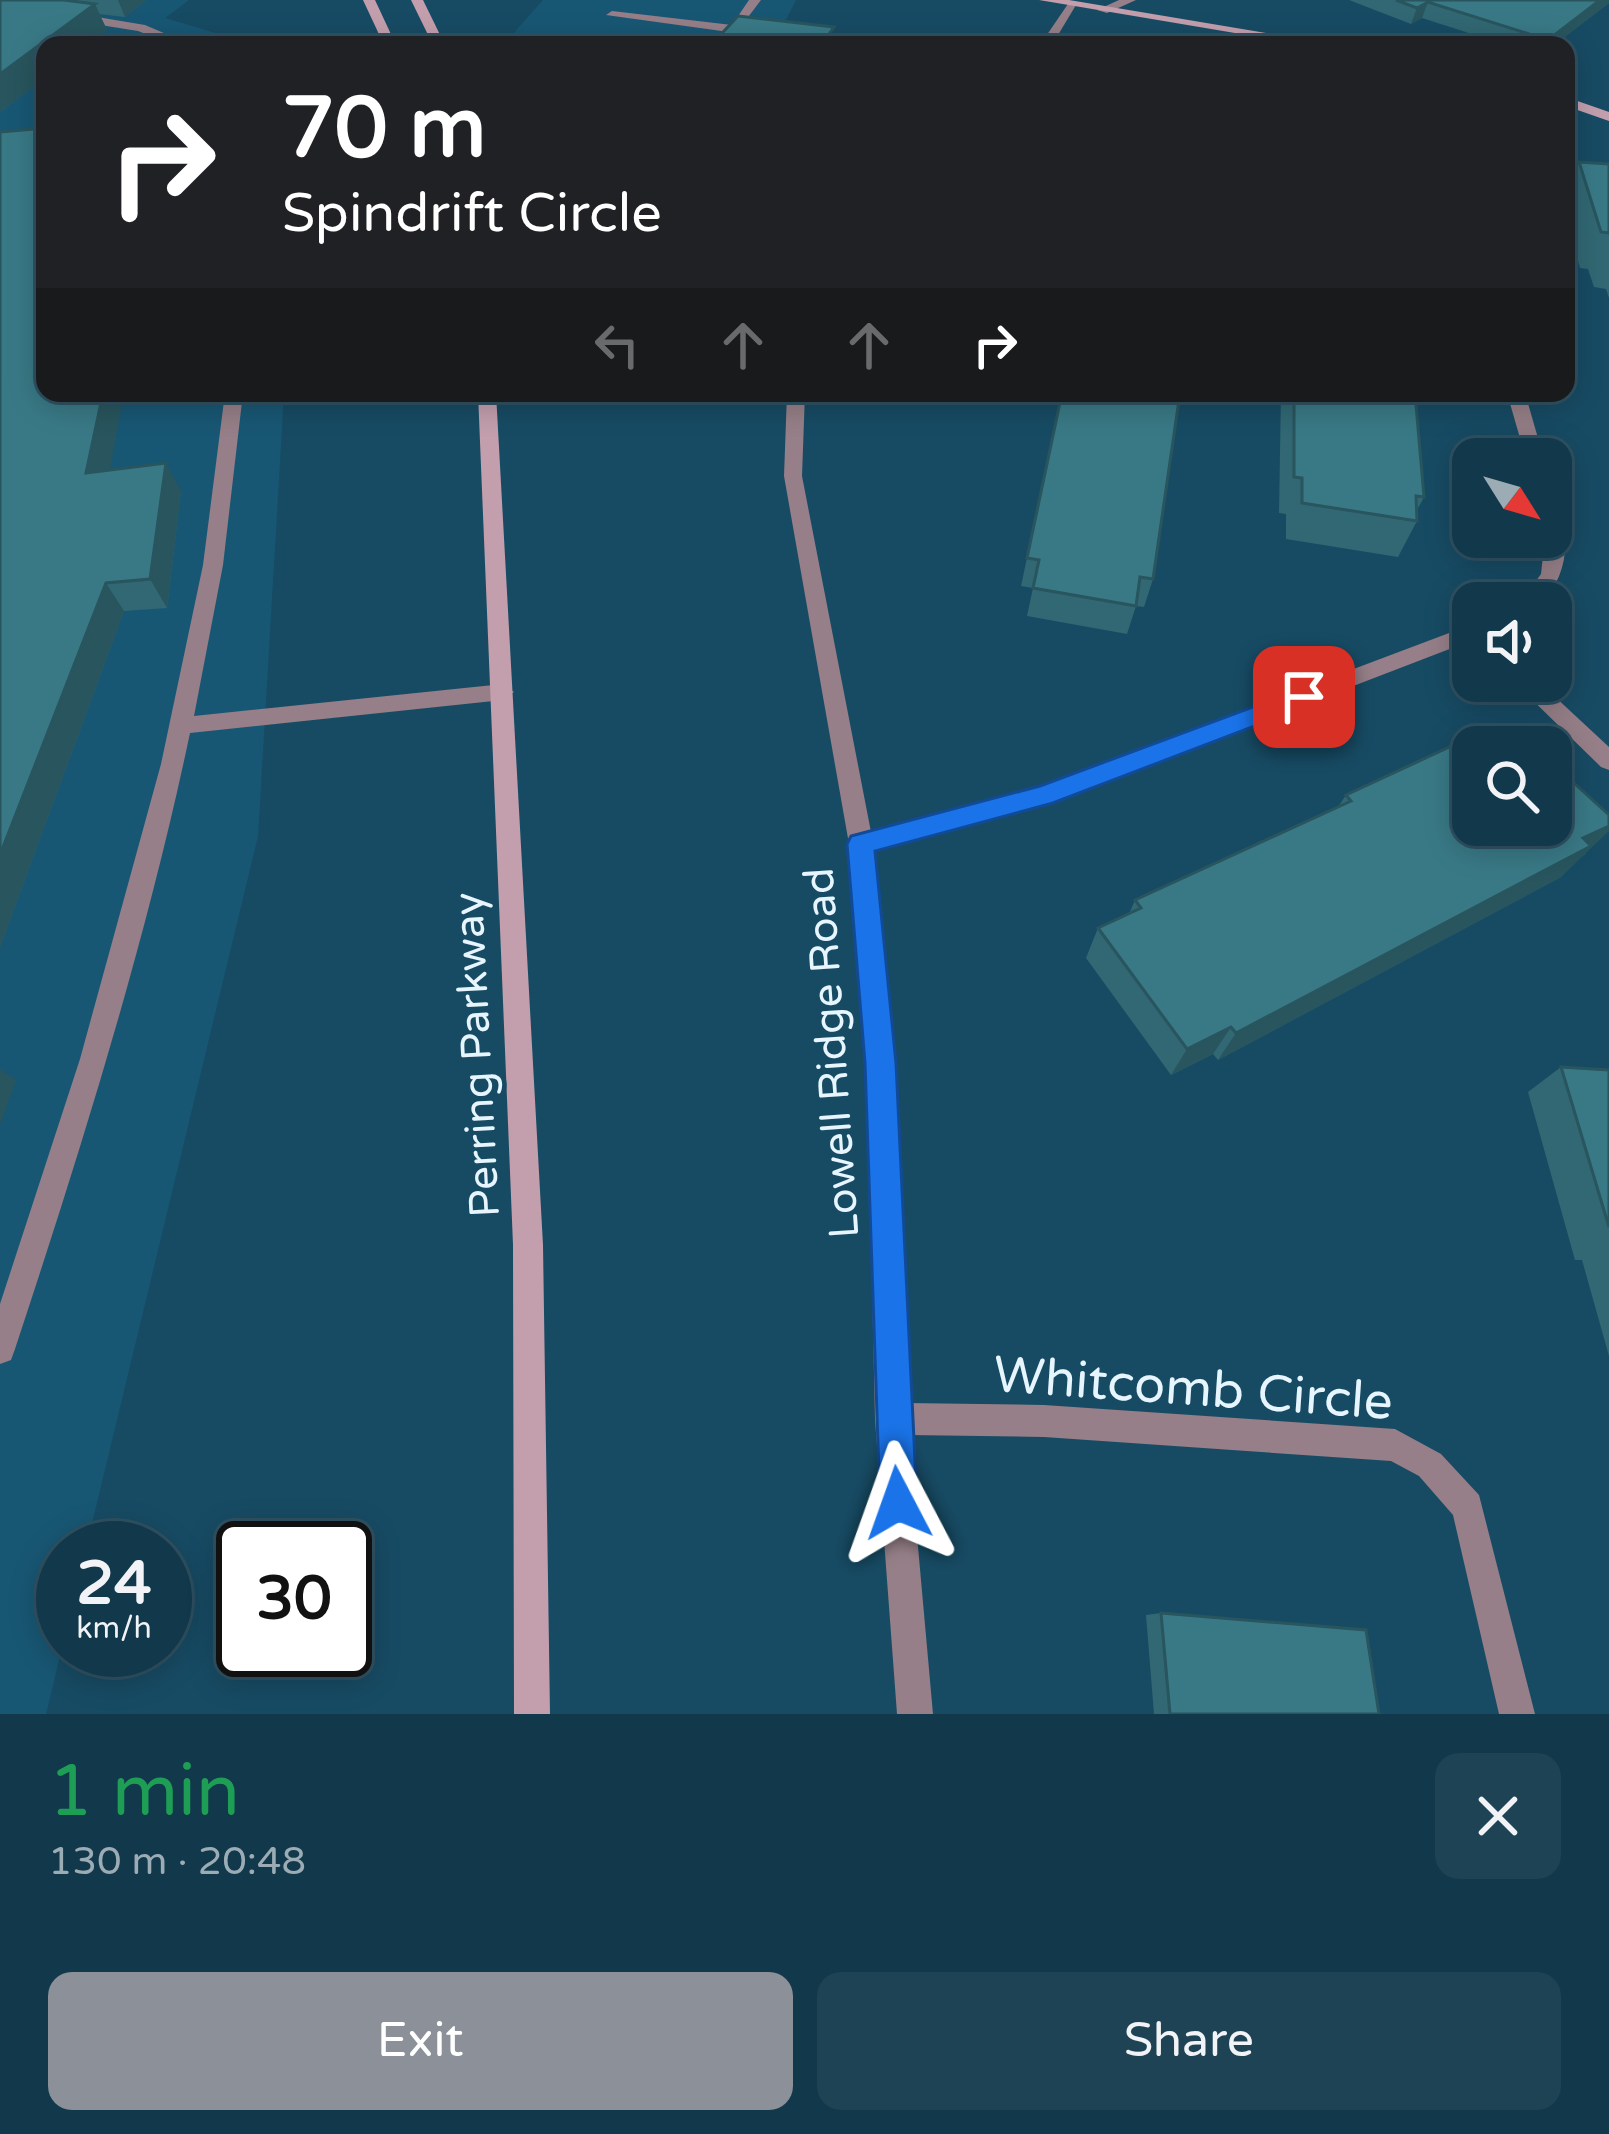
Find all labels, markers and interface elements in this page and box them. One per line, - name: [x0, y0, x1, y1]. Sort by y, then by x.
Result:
- text: 70 m: [282, 79, 486, 180]
- icon: right: [84, 84, 240, 240]
- text: Spindrift Circle: [282, 181, 662, 246]
- icon: left: [584, 312, 650, 378]
- icon: ahead: [710, 312, 776, 378]
- icon: ahead: [836, 312, 902, 378]
- icon: right: [962, 312, 1028, 378]
- north arrow: [1452, 438, 1572, 558]
- map controls: [1452, 438, 1572, 846]
- button: sound: [1452, 582, 1572, 702]
- pin: [1253, 646, 1355, 748]
- icon: arrive: [1271, 664, 1337, 730]
- button: search: [1452, 726, 1572, 846]
- street label: Lowell Ridge Road: [794, 866, 870, 1240]
- street label: Perring Parkway: [443, 891, 511, 1219]
- street label: Whitcomb Circle: [991, 1344, 1395, 1434]
- position arrow: [835, 1440, 961, 1566]
- speed limit sign: 30: [216, 1521, 372, 1677]
- text: 24: [76, 1548, 152, 1620]
- text: km/h: [76, 1610, 152, 1647]
- text: 1 min: [48, 1749, 240, 1836]
- button: close: [1435, 1753, 1561, 1879]
- text: 130 m · 20:48: [48, 1838, 306, 1885]
- button: Exit: [48, 1972, 793, 2110]
- button: Share: [817, 1972, 1561, 2110]

